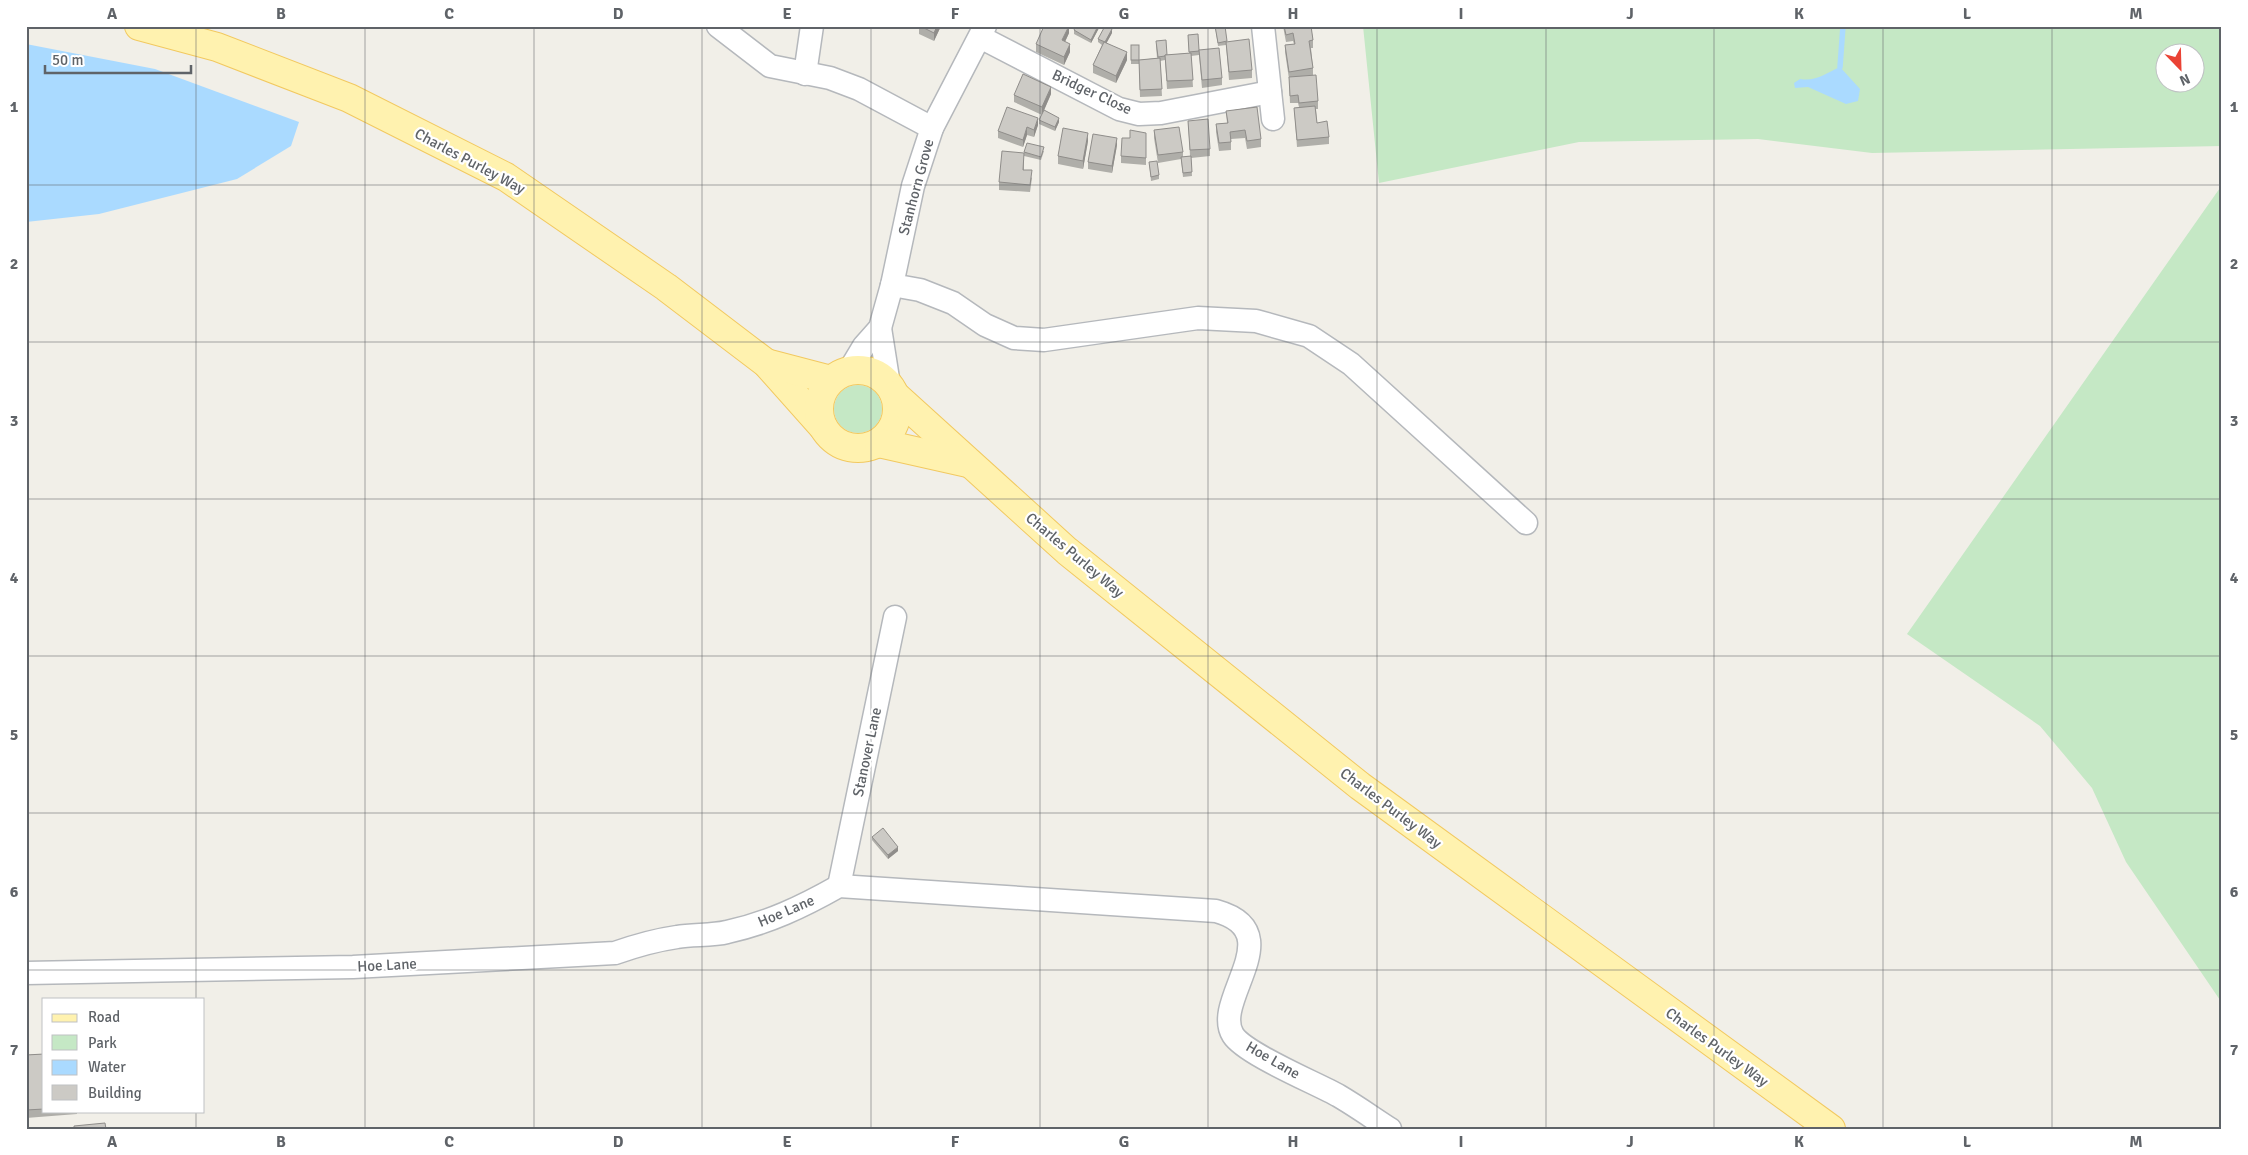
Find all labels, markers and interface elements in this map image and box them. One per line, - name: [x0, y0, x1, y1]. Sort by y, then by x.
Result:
- text: A: [107, 4, 118, 24]
- text: B: [276, 4, 286, 24]
- text: C: [444, 4, 454, 24]
- text: D: [613, 4, 624, 24]
- text: E: [782, 4, 792, 24]
- text: F: [951, 4, 960, 24]
- text: G: [1119, 4, 1129, 24]
- text: H: [1288, 4, 1298, 24]
- text: I: [1458, 4, 1464, 24]
- text: J: [1626, 4, 1634, 24]
- text: K: [1794, 4, 1804, 24]
- text: L: [1963, 4, 1972, 24]
- text: M: [2129, 4, 2143, 24]
- scale bar: [45, 42, 191, 74]
- north arrow: [2156, 42, 2206, 92]
- text: 50 m: [52, 51, 83, 69]
- street label: Bridger Close: [1049, 66, 1135, 118]
- text: N: [2177, 70, 2193, 89]
- text: 1: [10, 97, 19, 117]
- text: 1: [2230, 97, 2239, 117]
- street label: Charles Purley Way: [412, 124, 528, 198]
- street label: Stanhorn Grove: [894, 137, 938, 237]
- text: 2: [10, 254, 18, 274]
- text: 2: [2230, 254, 2238, 274]
- text: 3: [10, 411, 18, 431]
- text: 3: [2230, 411, 2238, 431]
- street label: Charles Purley Way: [1022, 509, 1128, 601]
- text: 4: [10, 568, 19, 588]
- text: 4: [2230, 568, 2239, 588]
- street label: Stanover Lane: [849, 706, 885, 798]
- text: 5: [10, 725, 18, 745]
- text: 5: [2230, 725, 2238, 745]
- street label: Charles Purley Way: [1337, 764, 1445, 852]
- text: 6: [10, 882, 19, 902]
- text: 6: [2230, 882, 2239, 902]
- street label: Hoe Lane: [755, 891, 817, 931]
- street label: Hoe Lane: [357, 954, 417, 976]
- legend: [42, 998, 205, 1112]
- street label: Charles Purley Way: [1662, 1004, 1772, 1090]
- text: Road: [88, 1008, 120, 1026]
- text: Park: [88, 1034, 117, 1052]
- street label: Hoe Lane: [1243, 1037, 1303, 1083]
- text: 7: [10, 1040, 19, 1060]
- text: 7: [2230, 1040, 2239, 1060]
- text: Water: [88, 1058, 126, 1076]
- text: Building: [88, 1084, 142, 1102]
- text: A: [107, 1132, 118, 1152]
- text: B: [276, 1132, 286, 1152]
- text: C: [444, 1132, 454, 1152]
- text: D: [613, 1132, 624, 1152]
- text: E: [782, 1132, 792, 1152]
- text: F: [951, 1132, 960, 1152]
- text: G: [1119, 1132, 1129, 1152]
- text: H: [1288, 1132, 1298, 1152]
- text: I: [1458, 1132, 1464, 1152]
- text: J: [1626, 1132, 1634, 1152]
- text: K: [1794, 1132, 1804, 1152]
- text: L: [1963, 1132, 1972, 1152]
- text: M: [2129, 1132, 2143, 1152]

